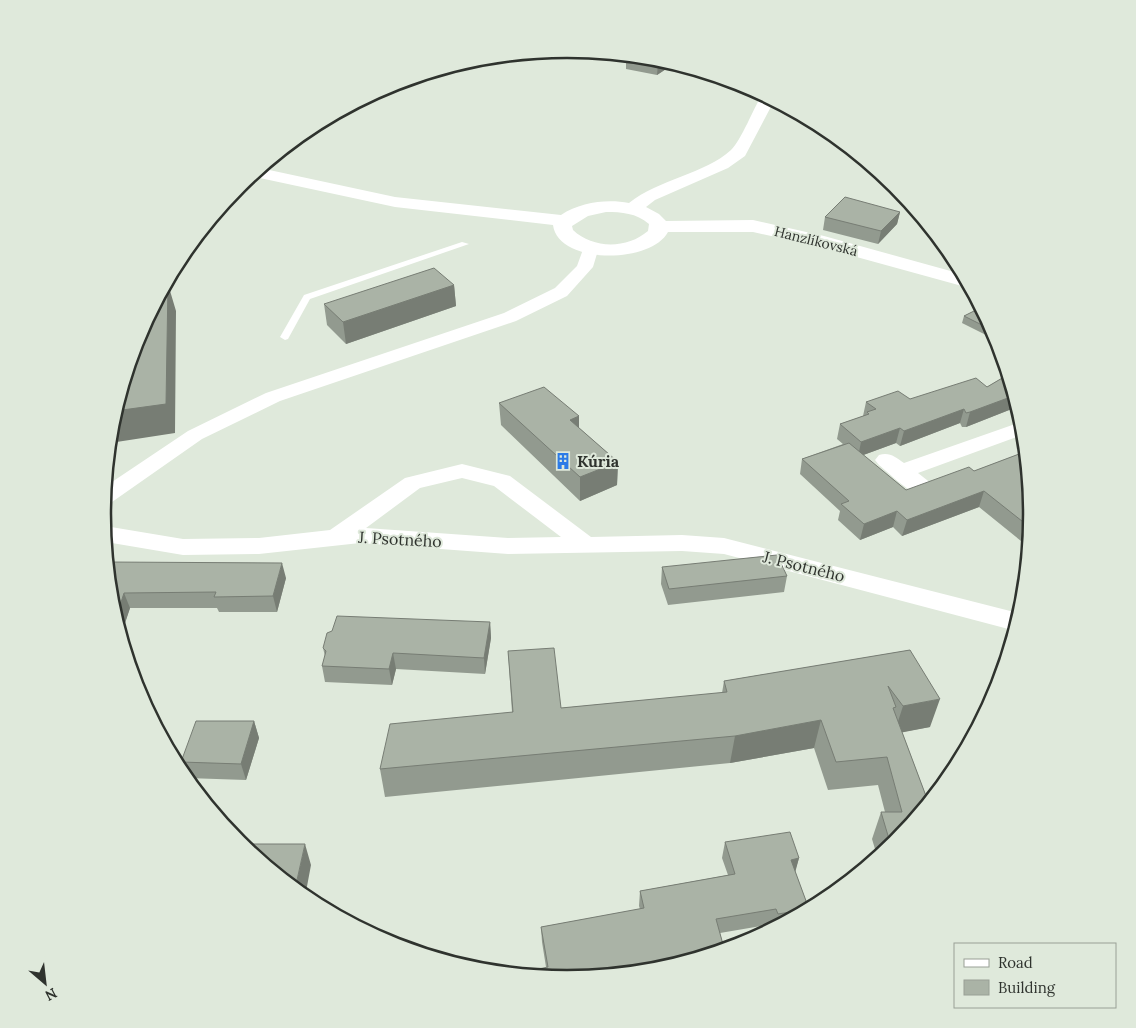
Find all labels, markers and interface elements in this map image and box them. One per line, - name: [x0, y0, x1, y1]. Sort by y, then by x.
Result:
- street label: Hanzlíkovská: [772, 222, 860, 260]
- building icon: Kúria: [553, 451, 573, 471]
- place label: Kúria: [577, 451, 620, 471]
- street label: J. Psotného: [357, 527, 442, 551]
- street label: J. Psotného: [760, 546, 847, 586]
- legend: [954, 943, 1116, 1008]
- text: Road: [998, 953, 1033, 972]
- north arrow: [20, 958, 70, 1008]
- text: Building: [998, 978, 1056, 997]
- text: N: [42, 984, 60, 1005]

